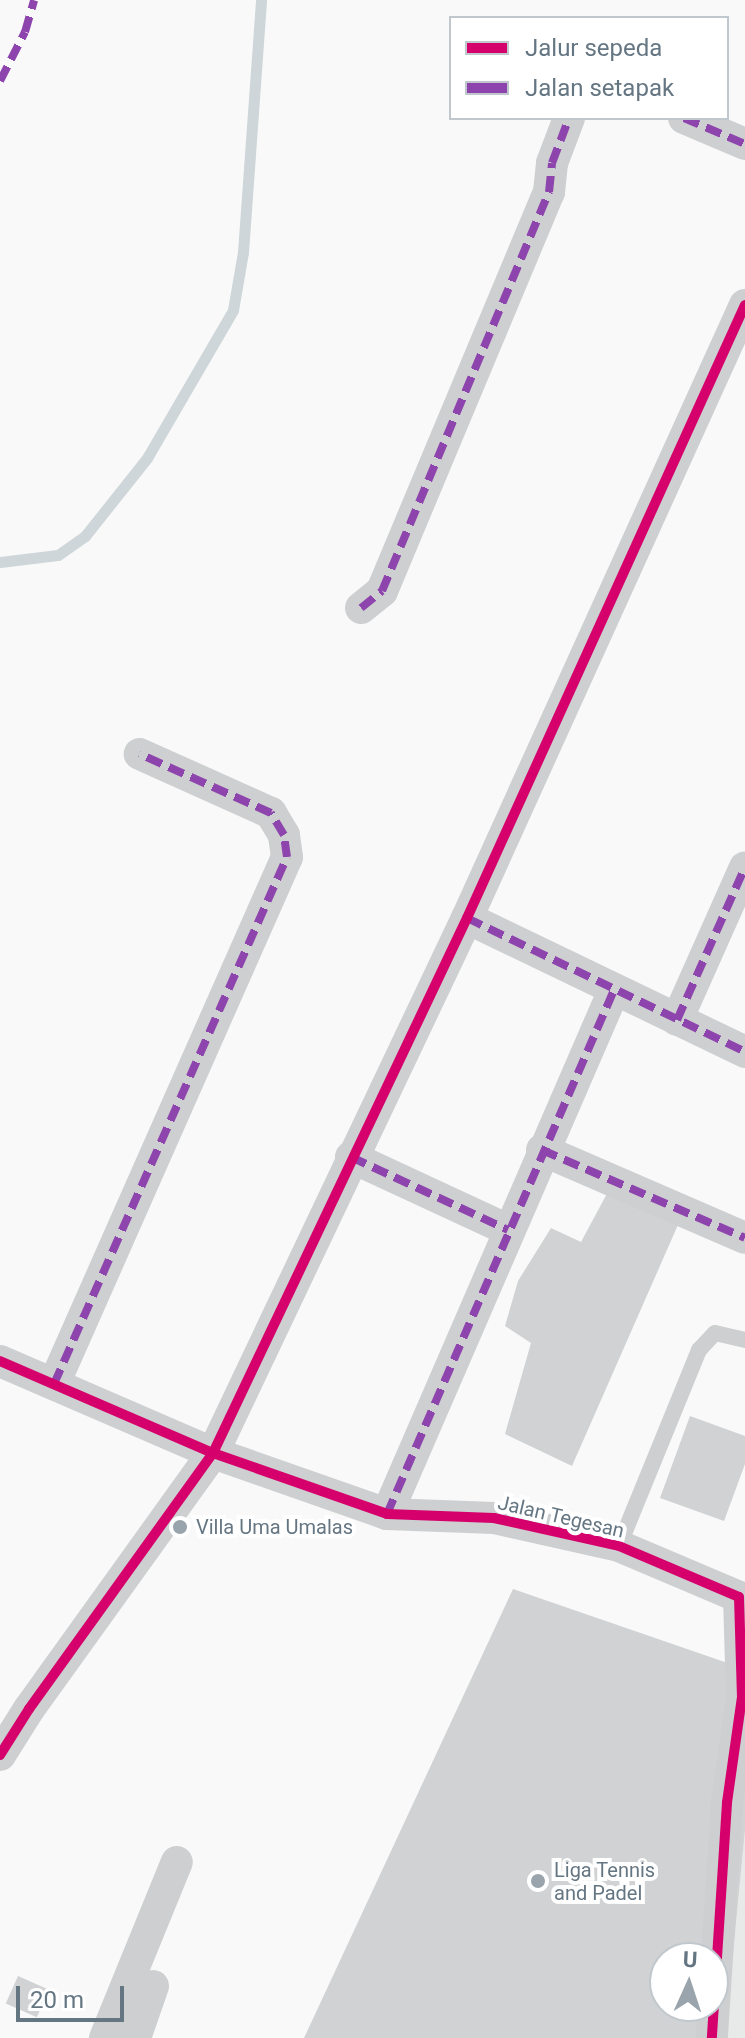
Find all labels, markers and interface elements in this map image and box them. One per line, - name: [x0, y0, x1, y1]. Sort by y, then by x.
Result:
- legend: [449, 16, 729, 120]
- text: Jalur sepeda: [525, 34, 662, 62]
- text: Jalan setapak: [525, 74, 674, 102]
- street label: Jalan Tegesan: [495, 1491, 627, 1543]
- place label: Villa Uma Umalas: [196, 1515, 353, 1539]
- marker: Villa Uma Umalas: [171, 1518, 189, 1536]
- place label: Liga Tennis and Padel: [554, 1858, 656, 1905]
- marker: Liga Tennis and Padel: [529, 1872, 547, 1890]
- north arrow: [649, 1942, 729, 2022]
- text: U: [682, 1947, 698, 1972]
- scale bar: [20, 1970, 128, 2020]
- text: 20 m: [30, 1986, 84, 2014]

